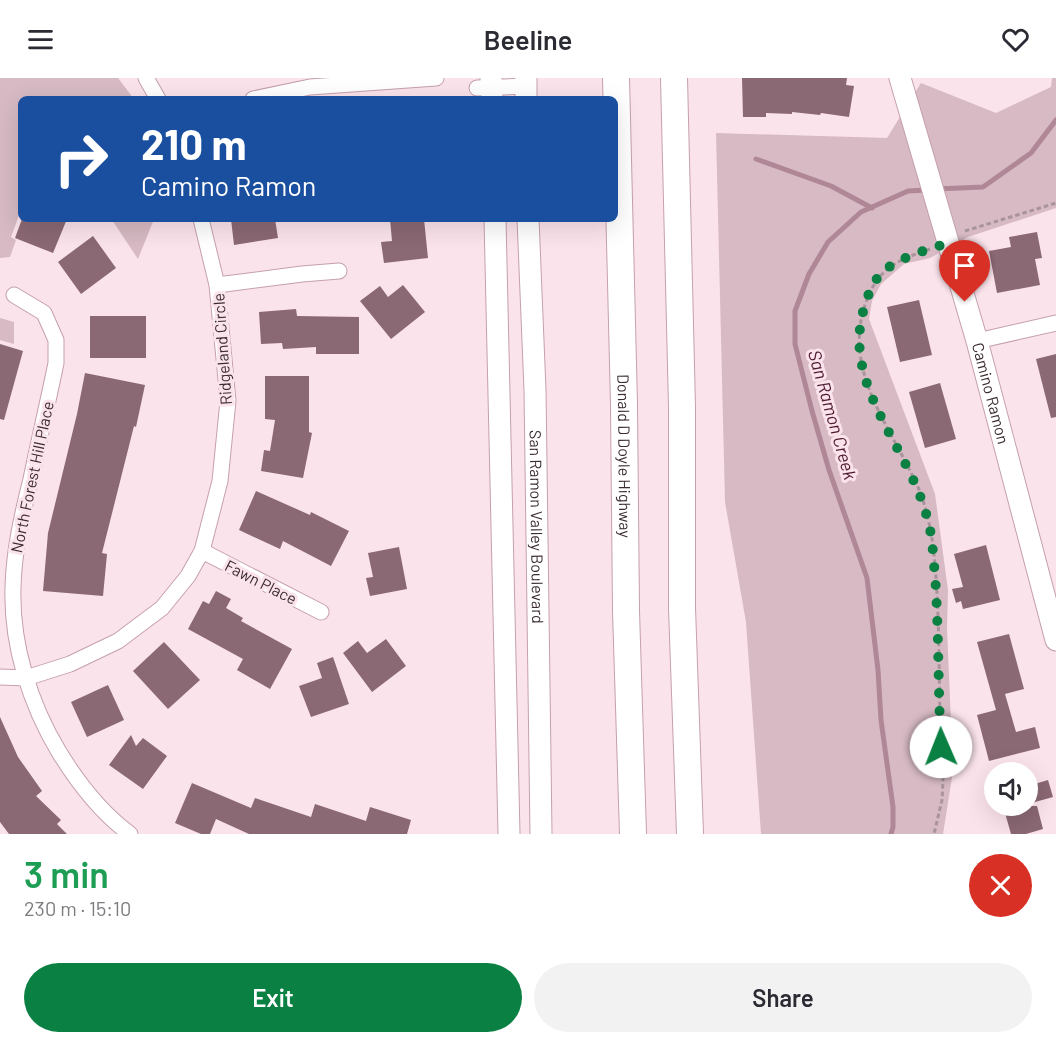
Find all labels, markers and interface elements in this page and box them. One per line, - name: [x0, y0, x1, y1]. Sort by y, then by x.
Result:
- icon: menu: [24, 23, 57, 56]
- text: Beeline: [484, 23, 572, 55]
- icon: heart: [999, 23, 1032, 56]
- text: 210 m: [141, 118, 247, 168]
- icon: right: [42, 120, 120, 198]
- text: Camino Ramon: [141, 169, 316, 201]
- pin: [939, 240, 990, 302]
- icon: arrive: [948, 249, 981, 282]
- street label: Ridgeland Circle: [208, 292, 235, 406]
- street label: Camino Ramon: [969, 340, 1014, 446]
- water label: San Ramon Creek: [804, 347, 862, 482]
- street label: Donald D Doyle Highway: [614, 374, 635, 538]
- street label: North Forest Hill Place: [6, 399, 57, 554]
- street label: San Ramon Valley Boulevard: [527, 430, 548, 624]
- street label: Fawn Place: [222, 555, 300, 608]
- position arrow: [909, 715, 973, 779]
- map controls: [984, 762, 1038, 816]
- button: sound: [984, 762, 1038, 816]
- text: 3 min: [24, 852, 109, 895]
- button: close: [969, 854, 1032, 917]
- text: 230 m · 15:10: [24, 896, 131, 920]
- button: Exit: [24, 963, 522, 1032]
- button: Share: [534, 963, 1032, 1032]

